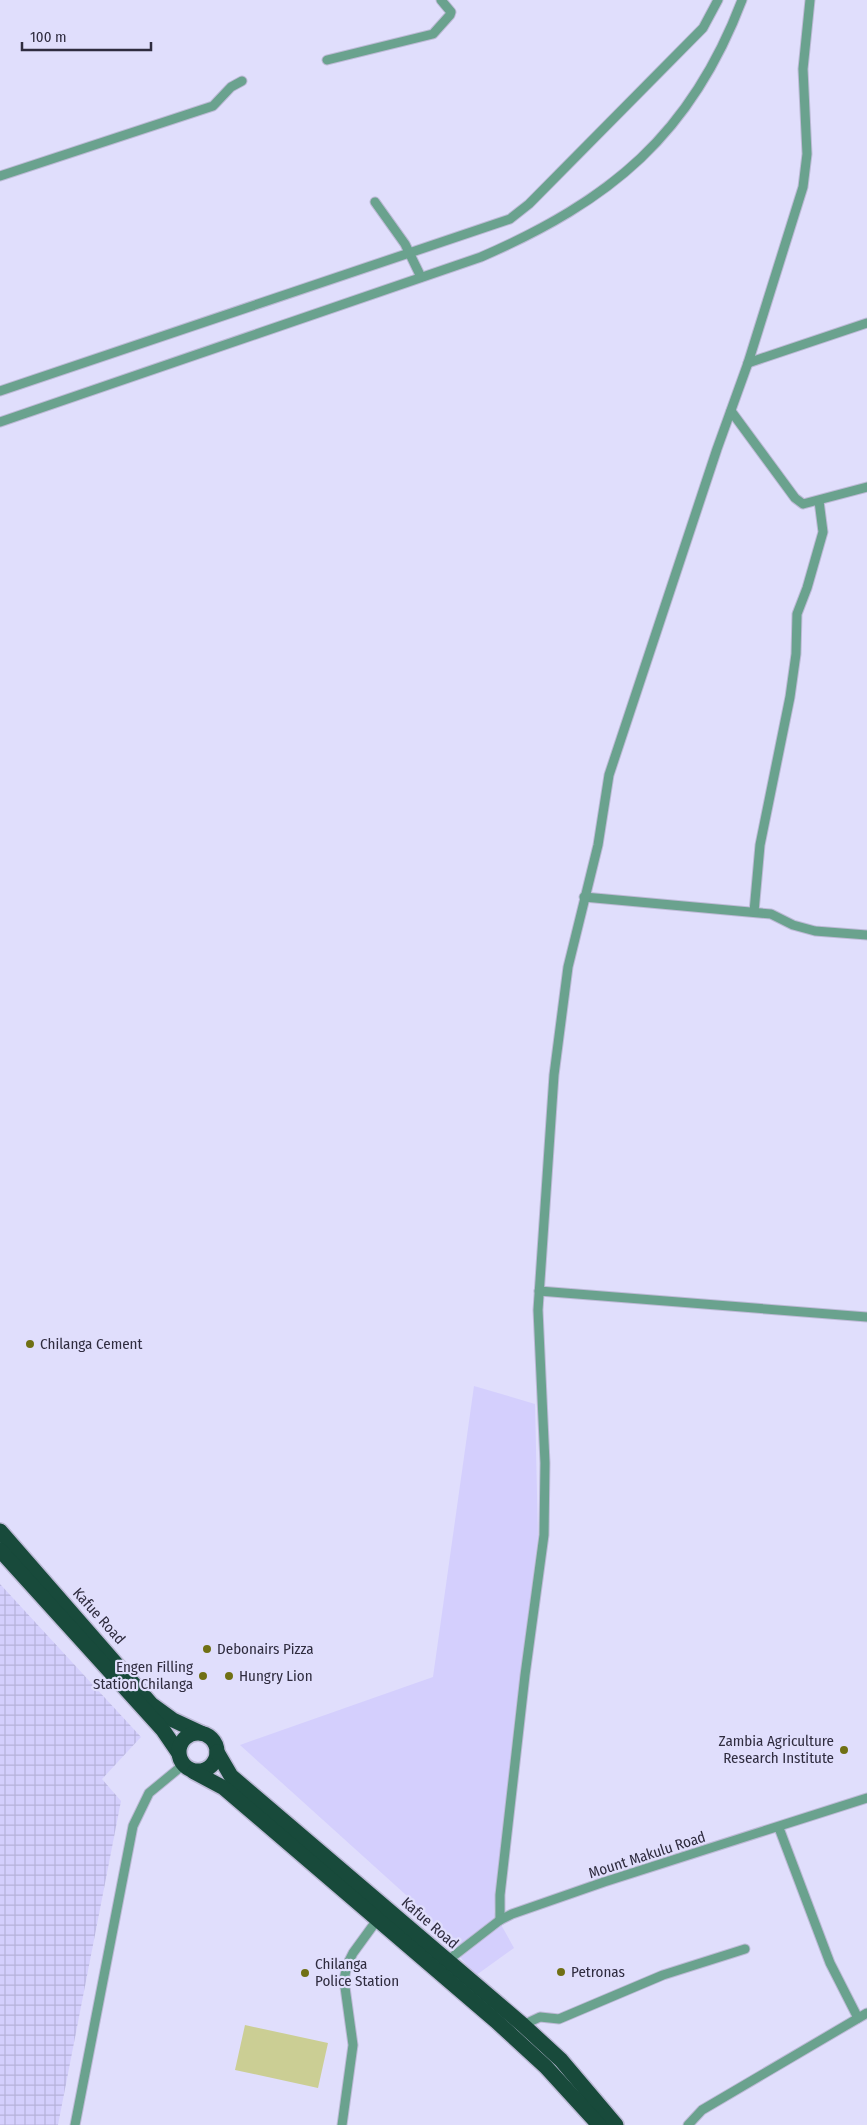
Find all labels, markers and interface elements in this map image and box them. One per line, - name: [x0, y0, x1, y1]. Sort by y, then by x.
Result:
- scale bar: [22, 20, 151, 52]
- text: 100 m: [30, 28, 67, 46]
- place label: Chilanga Cement: [40, 1335, 143, 1353]
- marker: Chilanga Cement: [24, 1338, 36, 1350]
- street label: Kafue Road: [69, 1584, 129, 1648]
- place label: Debonairs Pizza: [217, 1640, 314, 1658]
- marker: Debonairs Pizza: [201, 1643, 213, 1655]
- place label: Engen Filling Station Chilanga: [93, 1658, 193, 1693]
- place label: Hungry Lion: [239, 1667, 313, 1685]
- marker: Engen Filling Station Chilanga: [197, 1670, 209, 1682]
- marker: Hungry Lion: [223, 1670, 235, 1682]
- place label: Zambia Agriculture Research Institute: [719, 1732, 834, 1767]
- marker: Zambia Agriculture Research Institute: [838, 1744, 850, 1756]
- street label: Mount Makulu Road: [586, 1828, 708, 1882]
- street label: Kafue Road: [398, 1893, 462, 1953]
- place label: Chilanga Police Station: [315, 1955, 399, 1990]
- place label: Petronas: [571, 1963, 625, 1981]
- marker: Petronas: [555, 1966, 567, 1978]
- marker: Chilanga Police Station: [299, 1967, 311, 1979]

